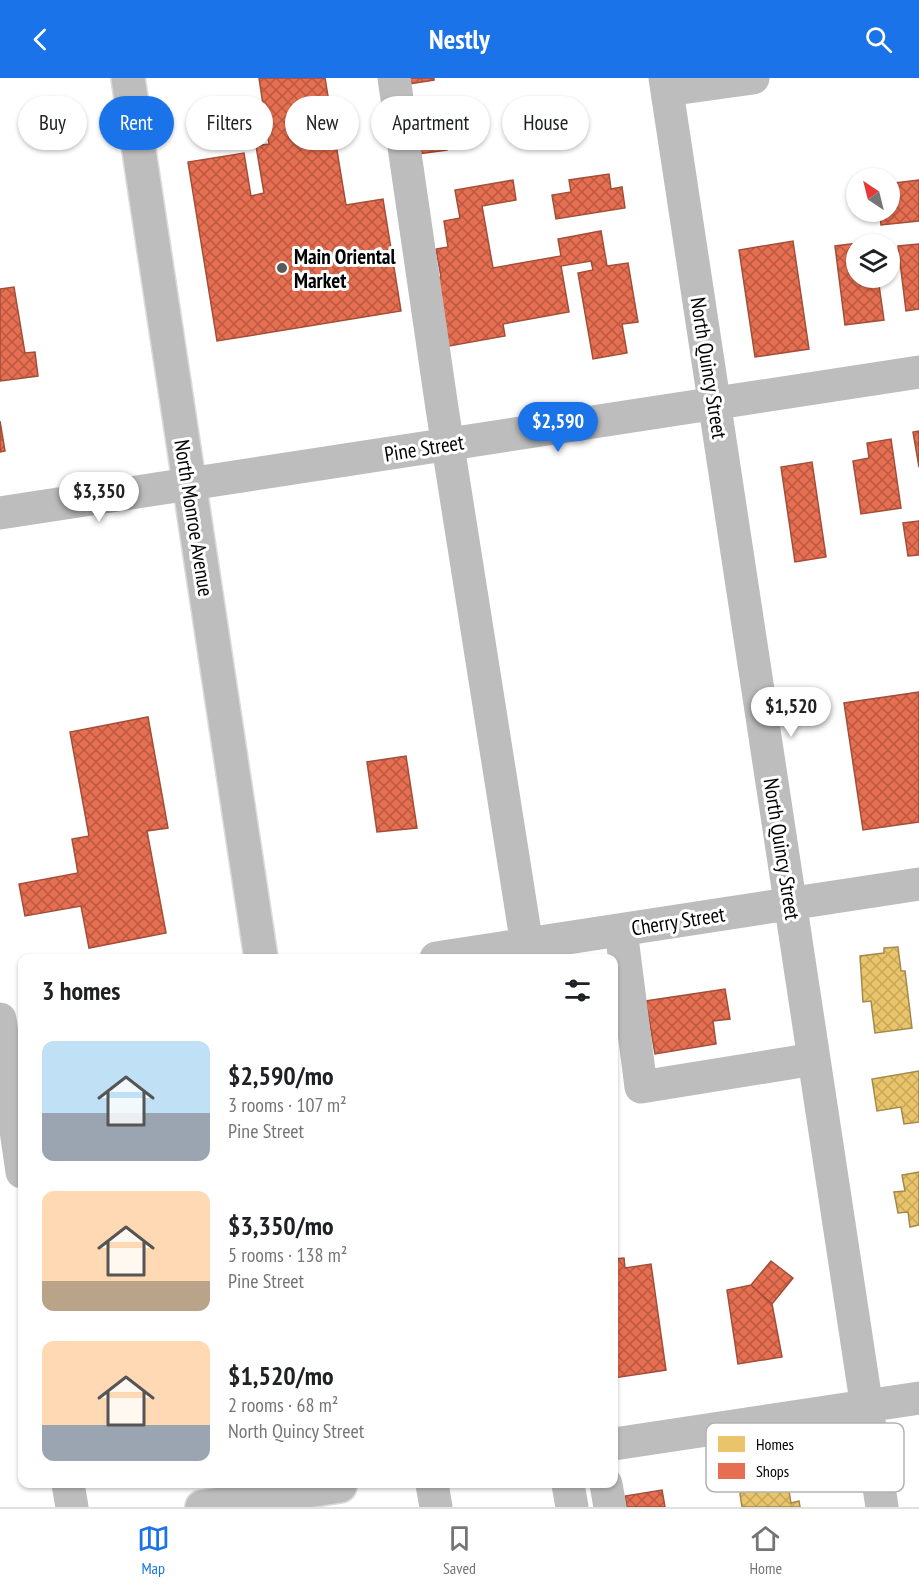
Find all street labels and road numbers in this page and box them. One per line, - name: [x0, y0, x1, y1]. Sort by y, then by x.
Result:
- street label: North Quincy Street: [684, 295, 734, 441]
- street label: Pine Street: [382, 428, 466, 468]
- street label: North Monroe Avenue: [168, 438, 220, 598]
- street label: North Quincy Street: [757, 776, 807, 922]
- street label: Cherry Street: [629, 900, 727, 942]

